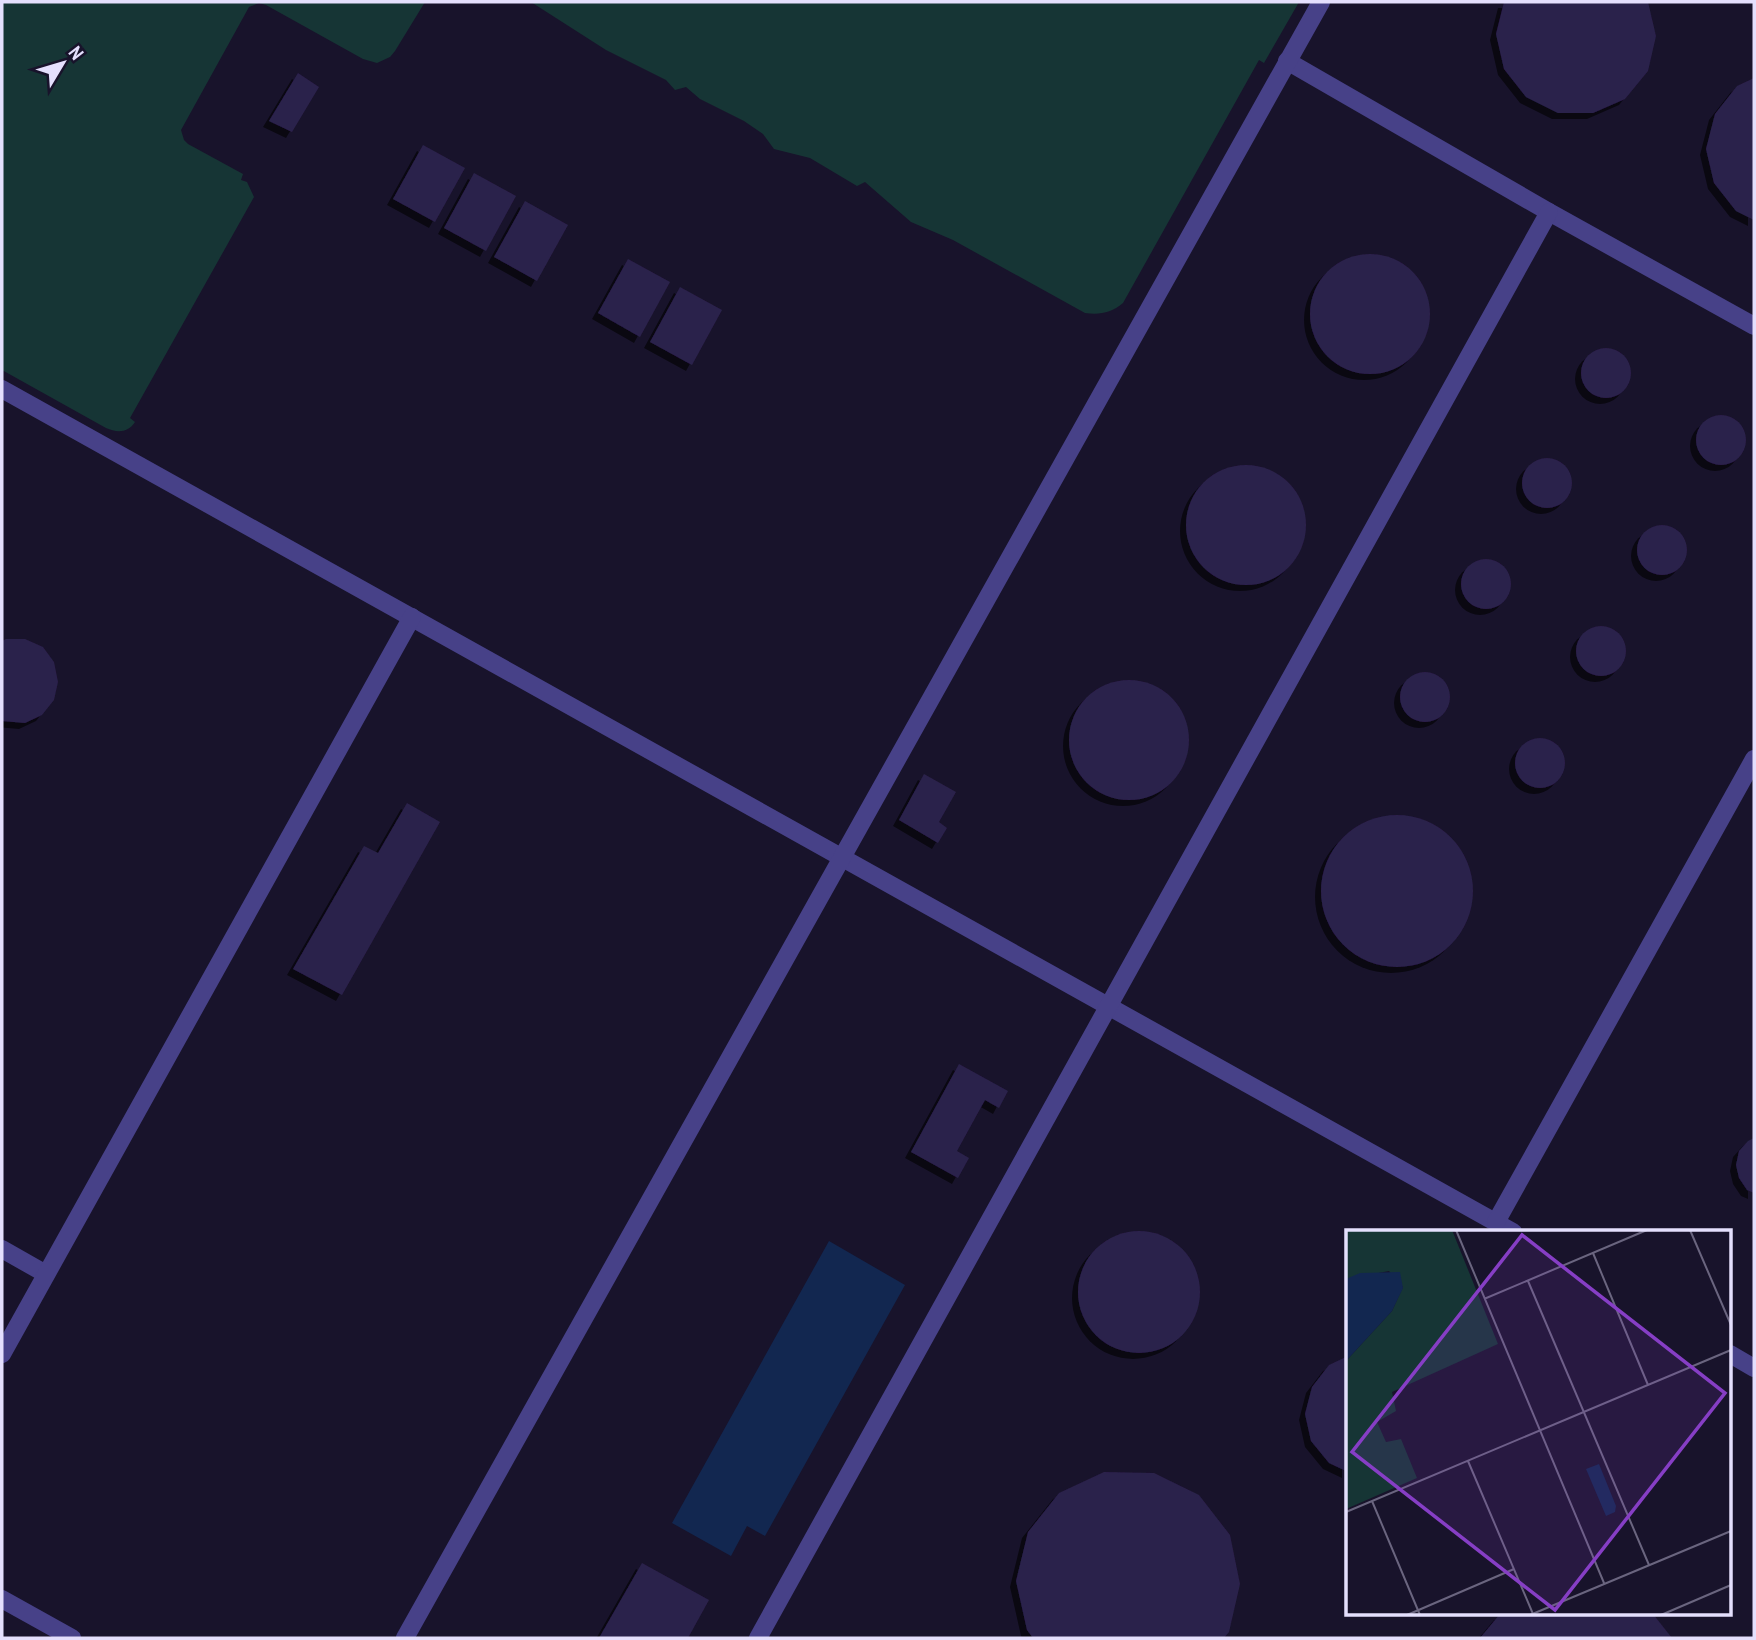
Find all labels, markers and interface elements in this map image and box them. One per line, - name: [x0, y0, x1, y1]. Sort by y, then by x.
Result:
- north arrow: [28, 28, 98, 98]
- text: N: [63, 40, 90, 65]
- inset map: [1346, 1230, 1732, 1616]

